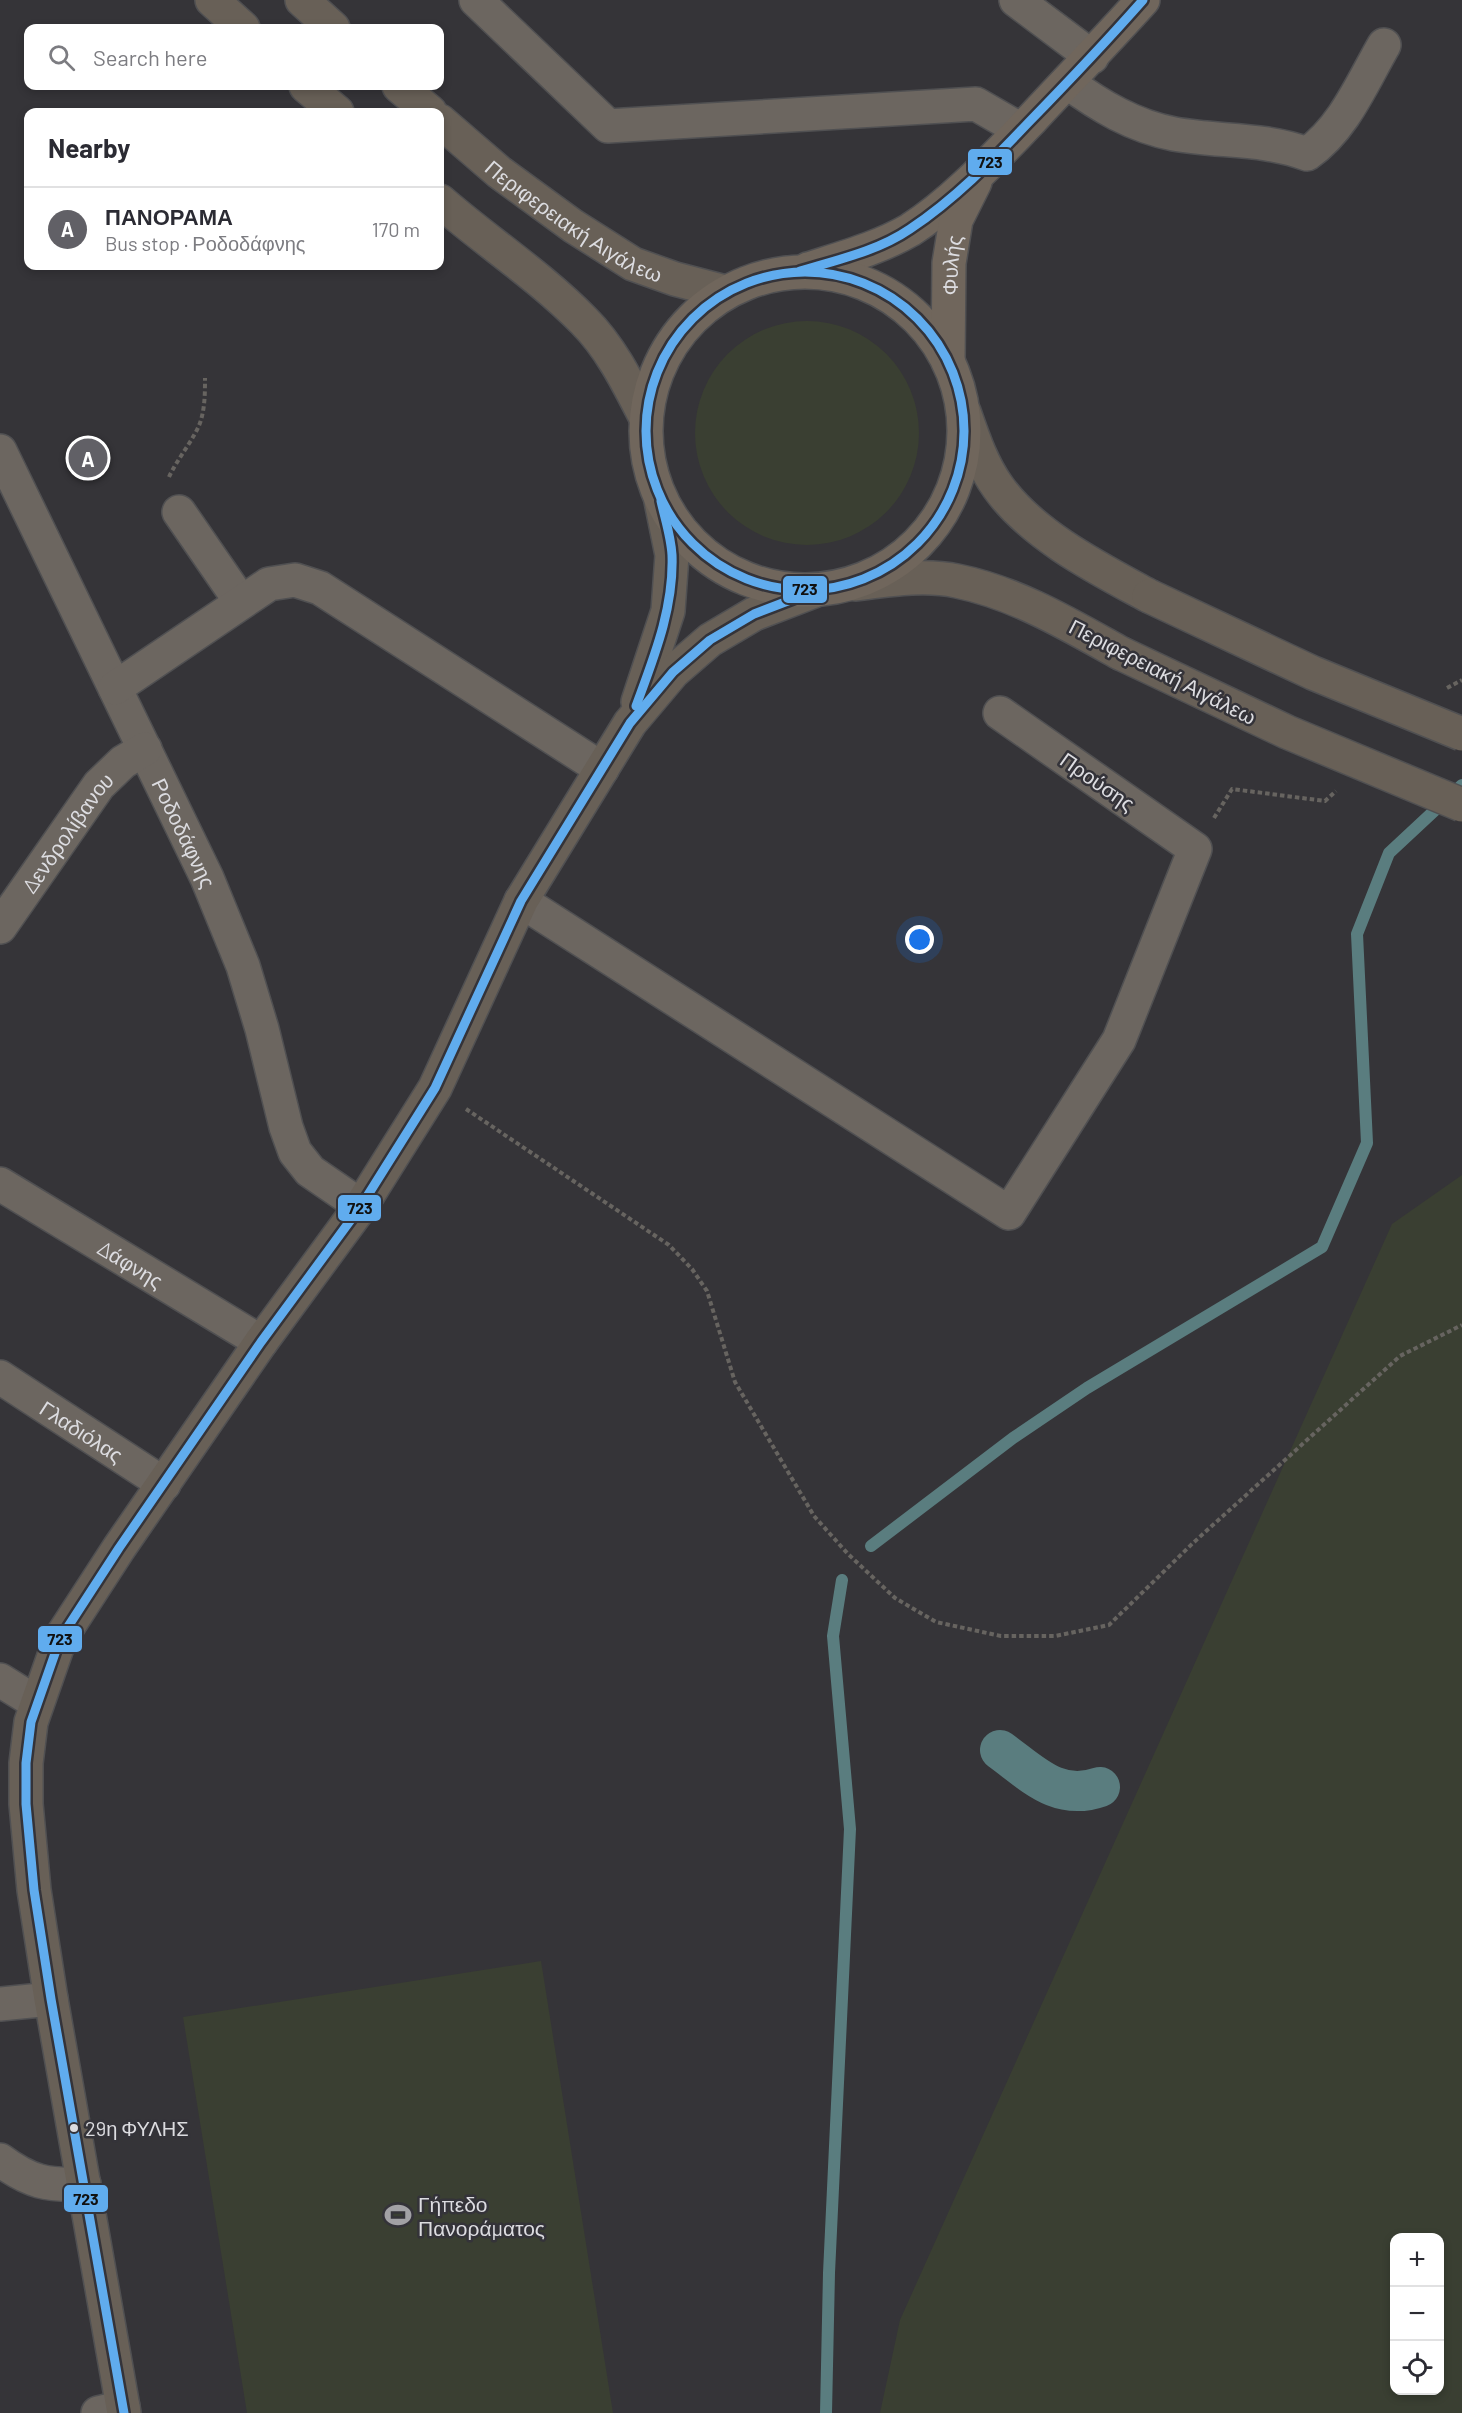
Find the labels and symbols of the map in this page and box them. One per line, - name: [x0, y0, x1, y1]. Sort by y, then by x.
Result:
- line badge: 723: [967, 148, 1013, 176]
- text: 723: [977, 152, 1003, 171]
- street label: Περιφερειακή Αιγάλεω: [481, 154, 666, 286]
- street label: Φυλής: [936, 233, 966, 295]
- pin: A: [68, 436, 107, 480]
- line badge: 723: [782, 575, 828, 604]
- text: 723: [792, 579, 818, 598]
- street label: Περιφερειακή Αιγάλεω: [1065, 613, 1261, 729]
- street label: Προύσης: [1056, 746, 1140, 816]
- street label: Δενδρολίβανου: [16, 767, 117, 897]
- street label: Ροδοδάφνης: [148, 774, 222, 891]
- your location: [905, 925, 934, 954]
- line badge: 723: [337, 1194, 382, 1222]
- text: 723: [347, 1198, 373, 1217]
- street label: Δάφνης: [94, 1234, 168, 1292]
- street label: Γλαδιόλας: [36, 1394, 128, 1467]
- line badge: 723: [37, 1625, 83, 1653]
- text: 723: [47, 1629, 73, 1648]
- place label: 29η ΦΥΛΗΣ: [85, 2116, 189, 2140]
- marker: 29η ΦΥΛΗΣ: [68, 2122, 80, 2134]
- line badge: 723: [63, 2184, 109, 2213]
- text: 723: [73, 2189, 99, 2208]
- place label: Γήπεδο Πανοράματος: [418, 2191, 545, 2240]
- sports icon: Γήπεδο Πανοράματος: [383, 2200, 413, 2230]

